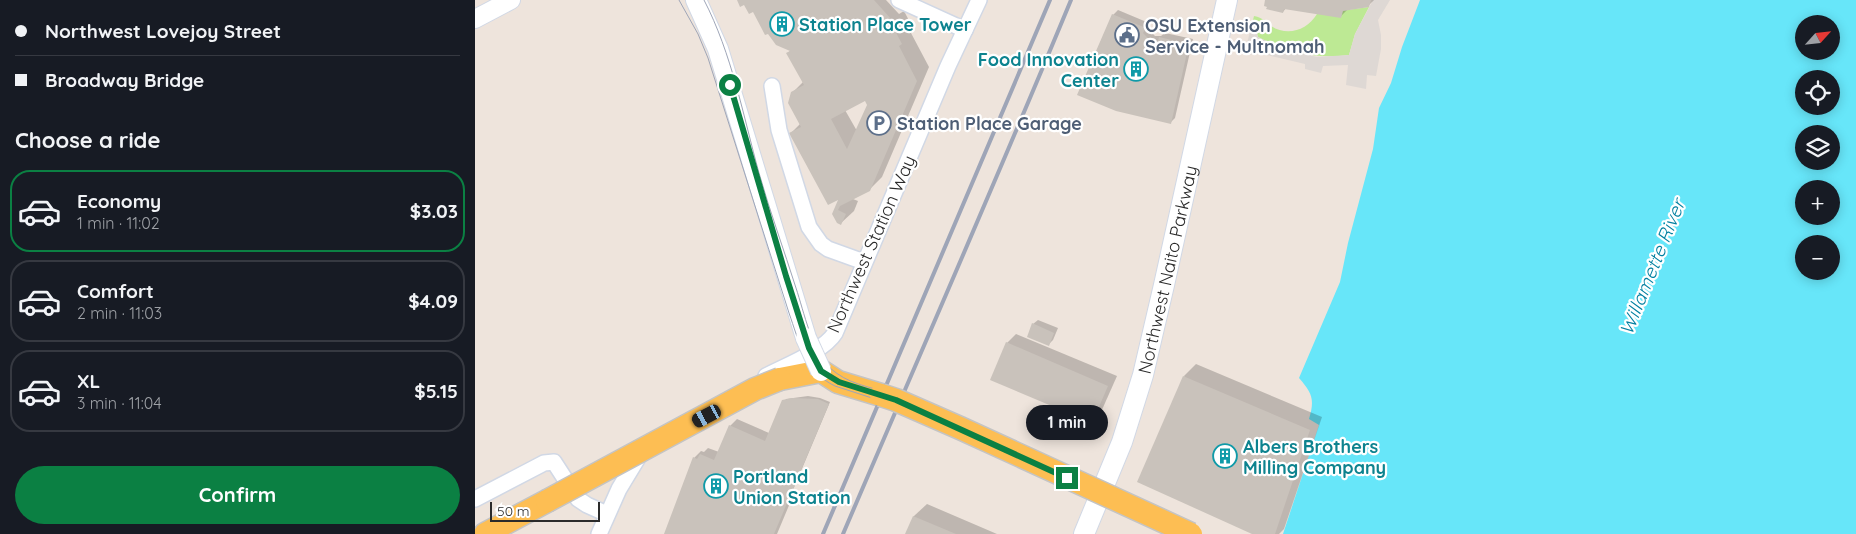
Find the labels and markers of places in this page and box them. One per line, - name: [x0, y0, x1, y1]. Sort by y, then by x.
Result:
- building icon: Station Place Tower: [769, 11, 795, 37]
- place label: Station Place Tower: [799, 13, 972, 36]
- place label: OSU Extension Service - Multnomah: [1145, 14, 1325, 58]
- public building icon: OSU Extension Service - Multnomah: [1114, 22, 1140, 48]
- place label: Food Innovation Center: [978, 48, 1119, 92]
- building icon: Food Innovation Center: [1123, 56, 1149, 82]
- parking icon: Station Place Garage: [866, 110, 892, 136]
- place label: Station Place Garage: [897, 112, 1082, 135]
- place label: Albers Brothers Milling Company: [1243, 435, 1386, 479]
- building icon: Albers Brothers Milling Company: [1212, 443, 1238, 469]
- place label: Portland Union Station: [733, 465, 851, 509]
- building icon: Portland Union Station: [703, 473, 729, 499]

